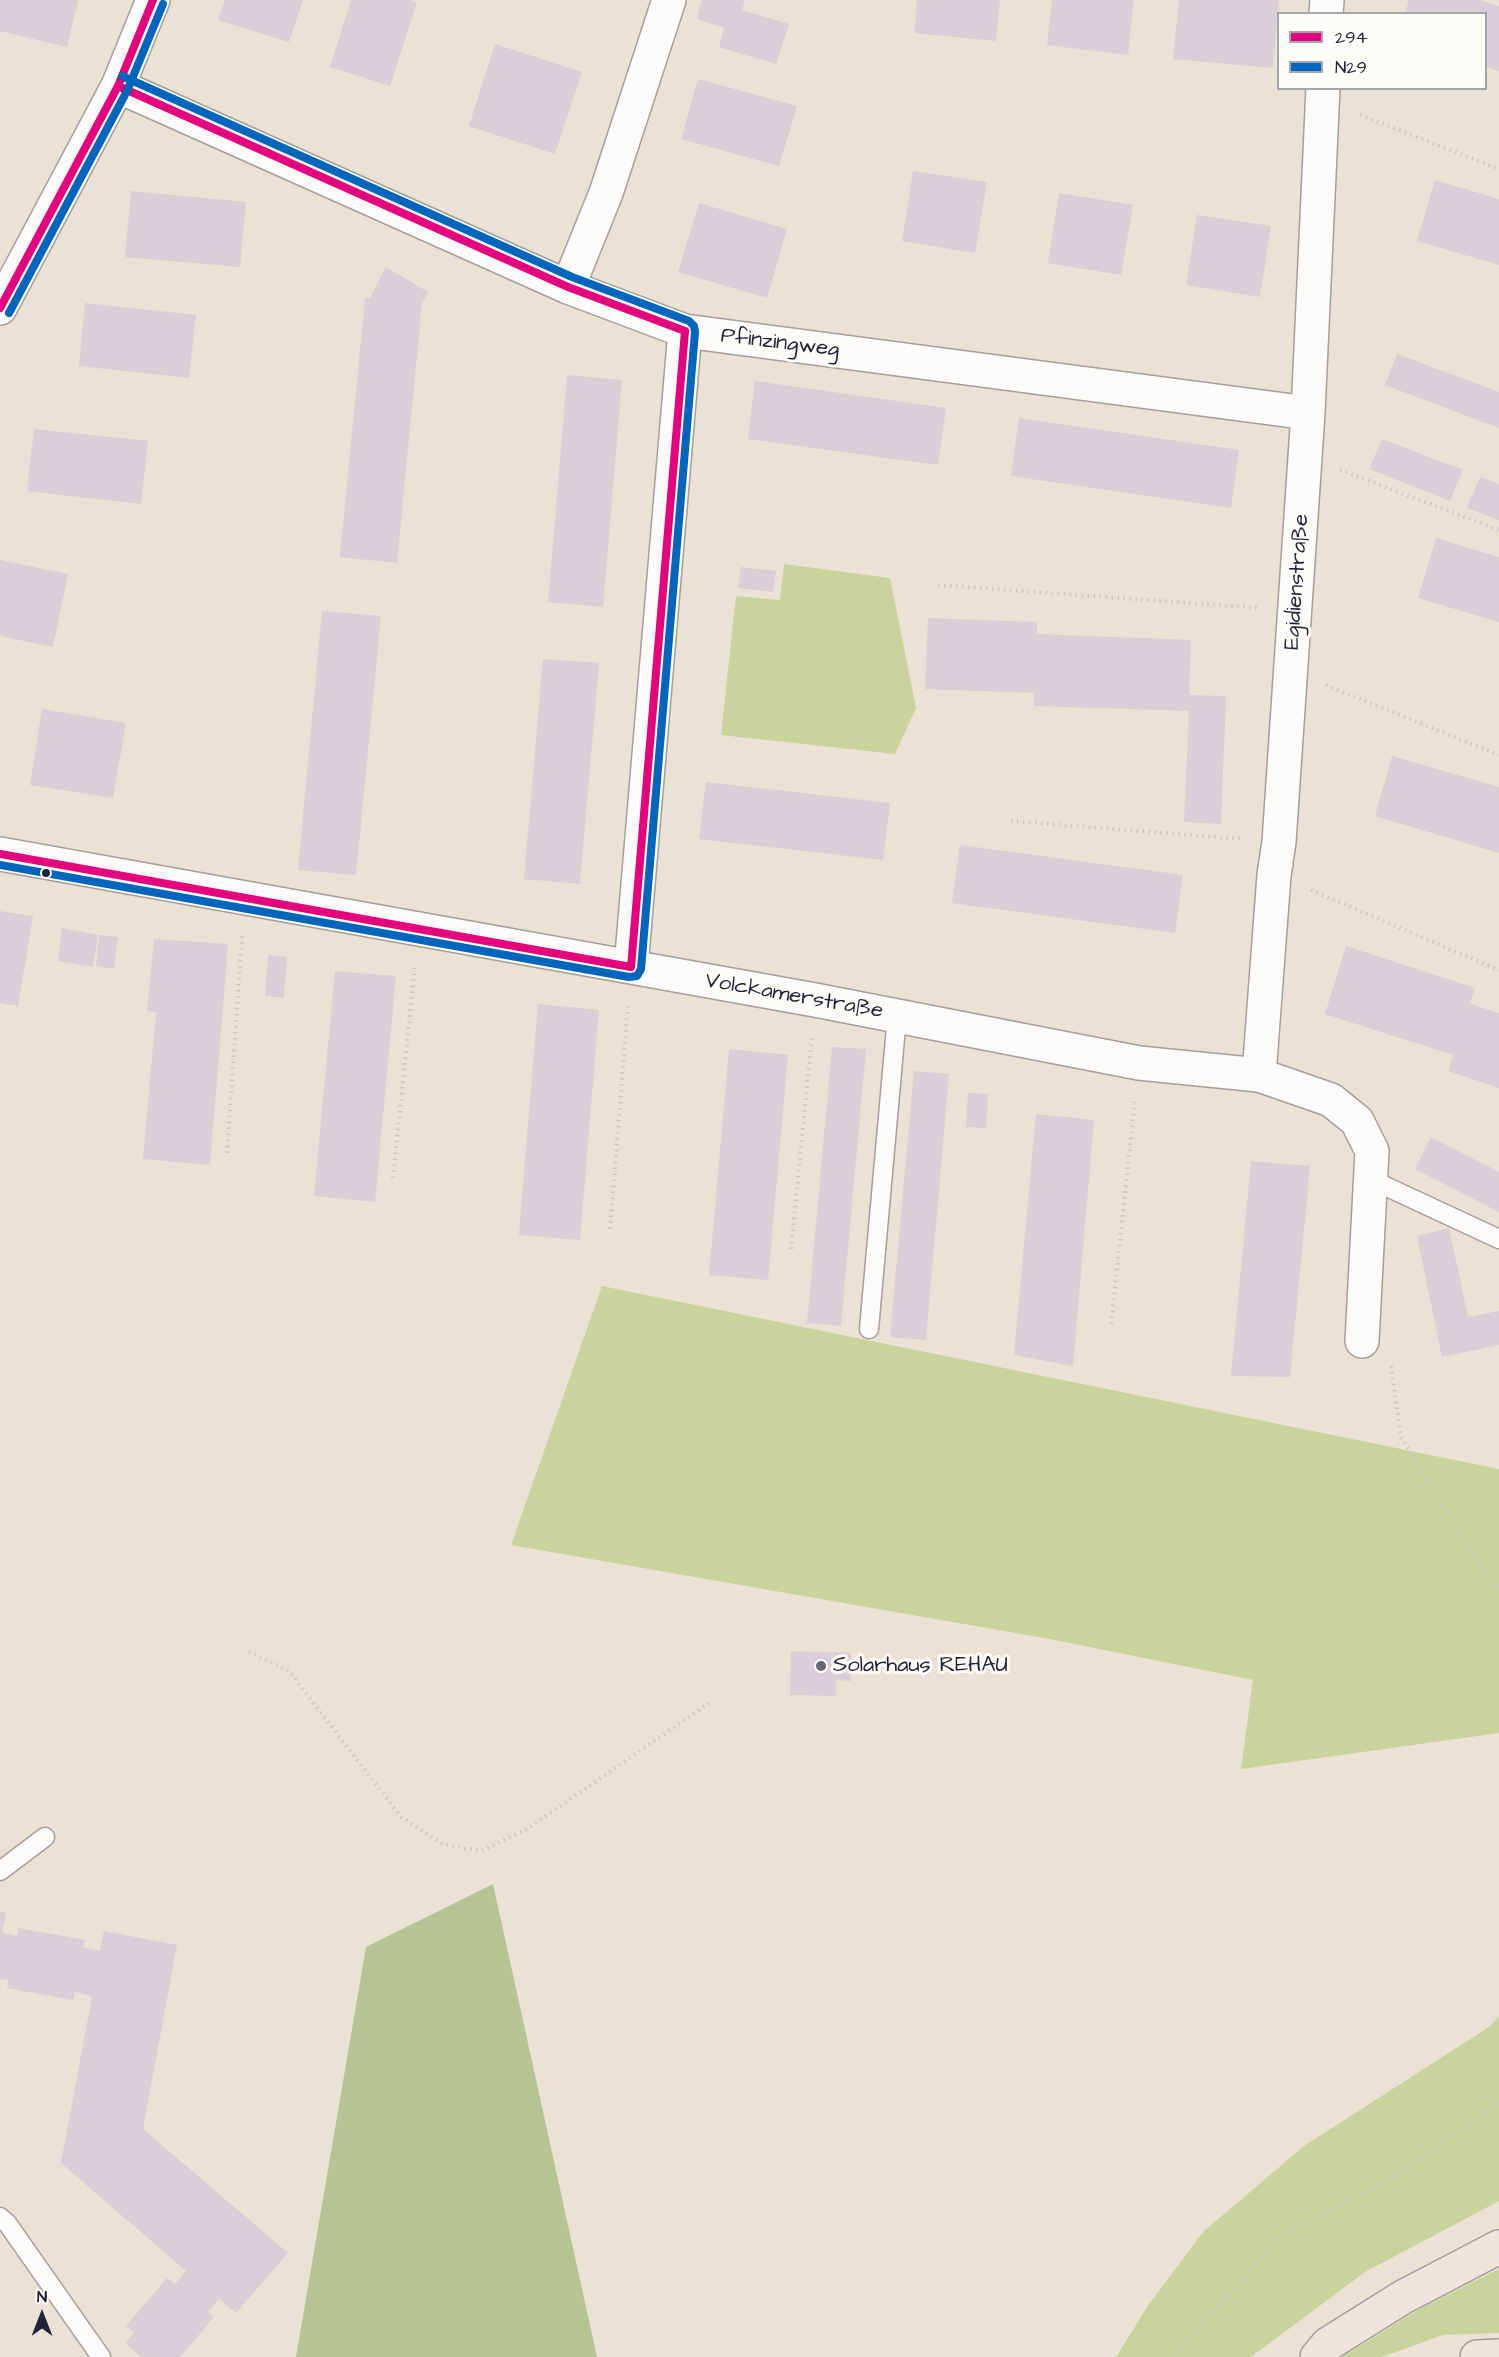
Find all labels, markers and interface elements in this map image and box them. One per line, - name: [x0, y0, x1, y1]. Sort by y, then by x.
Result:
- legend: [1277, 12, 1487, 90]
- text: 294: [1335, 25, 1368, 50]
- text: N29: [1335, 55, 1367, 80]
- street label: Pfinzingweg: [719, 324, 841, 364]
- street label: Egidienstraße: [1280, 513, 1316, 651]
- unlabelled marker: [40, 867, 52, 879]
- street label: Volckamerstraße: [703, 968, 885, 1026]
- place label: Solarhaus REHAU: [833, 1653, 1008, 1679]
- marker: Solarhaus REHAU: [814, 1659, 828, 1673]
- north arrow: [12, 2285, 72, 2345]
- text: N: [37, 2286, 47, 2308]

